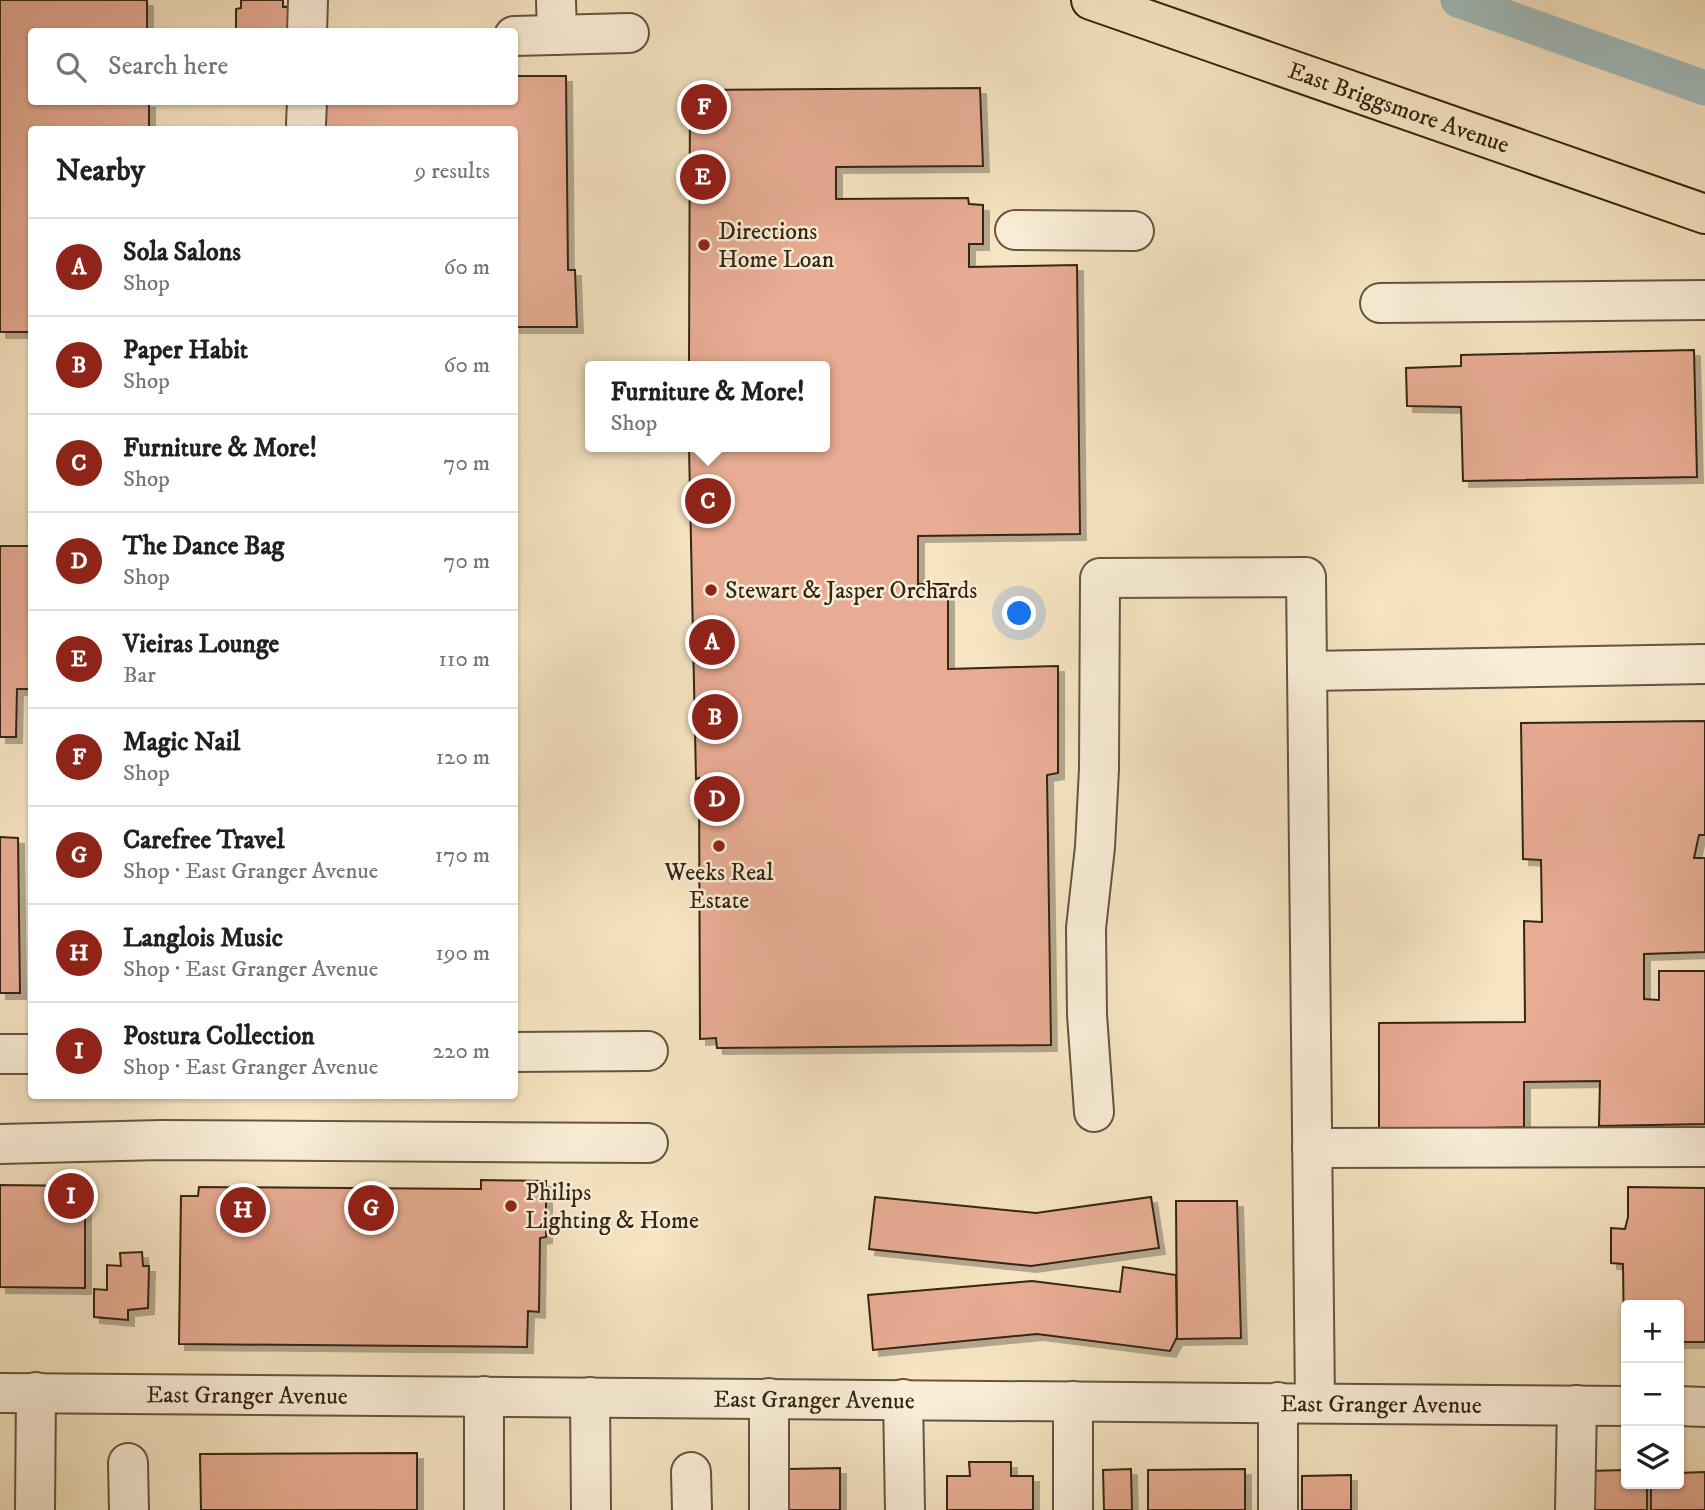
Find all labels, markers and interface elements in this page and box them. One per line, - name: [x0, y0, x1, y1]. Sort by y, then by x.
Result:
- search box: [28, 28, 518, 105]
- icon: search: [52, 48, 90, 86]
- text: Search here: [108, 50, 228, 83]
- street label: East Briggsmore Avenue: [1284, 56, 1513, 161]
- pin: F: [681, 81, 727, 133]
- pin: E: [680, 151, 726, 203]
- text: Nearby: [56, 153, 145, 190]
- text: 9 results: [415, 157, 490, 186]
- place label: Directions Home Loan: [718, 217, 835, 275]
- text: Sola Salons: [123, 236, 241, 269]
- marker: Directions Home Loan: [696, 237, 712, 253]
- text: A: [72, 253, 86, 282]
- text: 60 m: [443, 253, 490, 282]
- text: Shop: [123, 269, 170, 298]
- text: Paper Habit: [123, 334, 248, 367]
- text: B: [72, 351, 86, 380]
- text: 60 m: [443, 351, 490, 380]
- popup: [585, 361, 830, 452]
- text: Shop: [123, 367, 170, 396]
- text: Furniture & More!: [610, 376, 805, 409]
- text: Shop: [610, 409, 657, 438]
- text: Furniture & More!: [123, 432, 317, 465]
- text: C: [71, 449, 87, 478]
- text: 70 m: [443, 449, 490, 478]
- text: Shop: [123, 465, 170, 494]
- pin: C: [685, 475, 731, 527]
- text: The Dance Bag: [123, 530, 284, 563]
- text: D: [70, 547, 88, 576]
- text: 70 m: [443, 547, 490, 576]
- text: Shop: [123, 563, 170, 592]
- place label: Stewart & Jasper Orchards: [725, 576, 977, 606]
- marker: Stewart & Jasper Orchards: [703, 582, 719, 598]
- your location: [1002, 596, 1036, 630]
- pin: A: [689, 616, 735, 668]
- text: Vieiras Lounge: [123, 628, 279, 661]
- text: E: [71, 645, 87, 674]
- text: 110 m: [439, 645, 490, 674]
- text: Bar: [123, 661, 156, 690]
- pin: B: [692, 691, 738, 743]
- text: Magic Nail: [123, 726, 240, 759]
- text: F: [72, 743, 86, 772]
- text: 120 m: [436, 743, 490, 772]
- text: Shop: [123, 759, 170, 788]
- pin: D: [694, 773, 740, 825]
- text: Carefree Travel: [123, 824, 284, 857]
- marker: Weeks Real Estate: [711, 838, 727, 854]
- text: G: [71, 841, 87, 870]
- text: 170 m: [435, 841, 490, 870]
- text: Shop · East Granger Avenue: [123, 857, 378, 886]
- place label: Weeks Real Estate: [664, 858, 774, 916]
- text: Langlois Music: [123, 922, 283, 955]
- text: H: [69, 939, 89, 968]
- text: 190 m: [436, 939, 490, 968]
- text: Shop · East Granger Avenue: [123, 955, 378, 984]
- text: Postura Collection: [123, 1020, 315, 1053]
- text: I: [74, 1037, 84, 1066]
- text: 220 m: [433, 1037, 490, 1066]
- text: Shop · East Granger Avenue: [123, 1053, 378, 1082]
- pin: I: [48, 1170, 94, 1222]
- place label: Philips Lighting & Home: [525, 1178, 699, 1236]
- pin: G: [348, 1182, 394, 1234]
- pin: H: [220, 1184, 266, 1236]
- marker: Philips Lighting & Home: [503, 1198, 519, 1214]
- map controls: [1621, 1300, 1684, 1489]
- button: +: [1621, 1300, 1684, 1363]
- button: −: [1621, 1363, 1684, 1426]
- street label: East Granger Avenue: [146, 1380, 348, 1412]
- street label: East Granger Avenue: [713, 1385, 915, 1416]
- street label: East Granger Avenue: [1280, 1389, 1482, 1421]
- button: layers: [1621, 1426, 1684, 1489]

